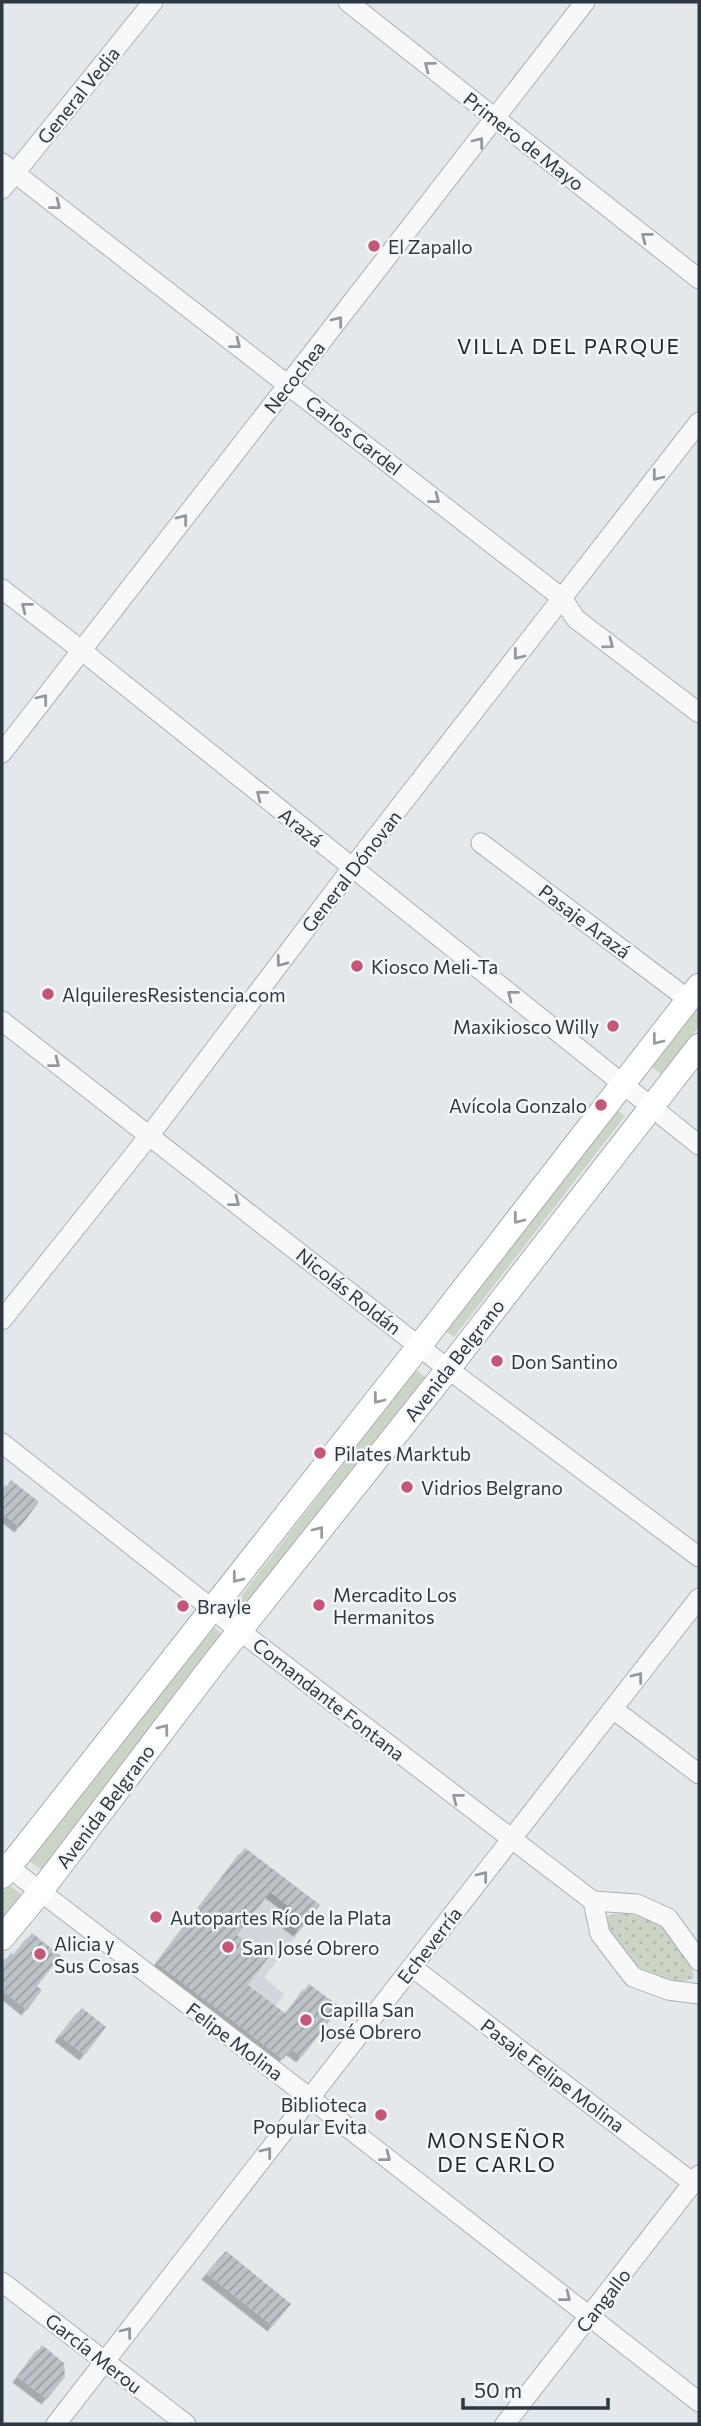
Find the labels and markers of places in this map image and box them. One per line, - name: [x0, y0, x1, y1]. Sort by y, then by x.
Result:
- place label: El Zapallo: [388, 235, 473, 258]
- marker: El Zapallo: [366, 238, 382, 254]
- place label: Kiosco Meli-Ta: [371, 955, 498, 978]
- marker: Kiosco Meli-Ta: [349, 958, 365, 974]
- place label: AlquileresResistencia.com: [62, 983, 286, 1006]
- marker: AlquileresResistencia.com: [40, 986, 56, 1002]
- place label: Maxikiosco Willy: [453, 1015, 599, 1038]
- marker: Maxikiosco Willy: [605, 1018, 621, 1034]
- place label: Avícola Gonzalo: [449, 1094, 587, 1117]
- marker: Avícola Gonzalo: [593, 1097, 609, 1113]
- place label: Don Santino: [511, 1350, 618, 1373]
- marker: Don Santino: [489, 1353, 505, 1369]
- place label: Pilates Marktub: [334, 1442, 471, 1465]
- marker: Pilates Marktub: [312, 1445, 328, 1461]
- place label: Vidrios Belgrano: [421, 1476, 563, 1499]
- marker: Vidrios Belgrano: [399, 1479, 415, 1495]
- place label: Mercadito Los Hermanitos: [333, 1583, 457, 1628]
- place label: Brayle: [197, 1595, 251, 1618]
- marker: Mercadito Los Hermanitos: [311, 1597, 327, 1613]
- marker: Brayle: [175, 1598, 191, 1614]
- place label: Autopartes Río de la Plata: [170, 1906, 391, 1929]
- marker: Autopartes Río de la Plata: [148, 1909, 164, 1925]
- place label: Alicia y Sus Cosas: [54, 1932, 139, 1977]
- place label: San José Obrero: [242, 1936, 379, 1959]
- marker: San José Obrero: [220, 1939, 236, 1955]
- marker: Alicia y Sus Cosas: [32, 1946, 48, 1962]
- place label: Capilla San José Obrero: [320, 1998, 422, 2043]
- marker: Capilla San José Obrero: [298, 2012, 314, 2028]
- place label: Biblioteca Popular Evita: [253, 2093, 367, 2138]
- marker: Biblioteca Popular Evita: [373, 2107, 389, 2123]

